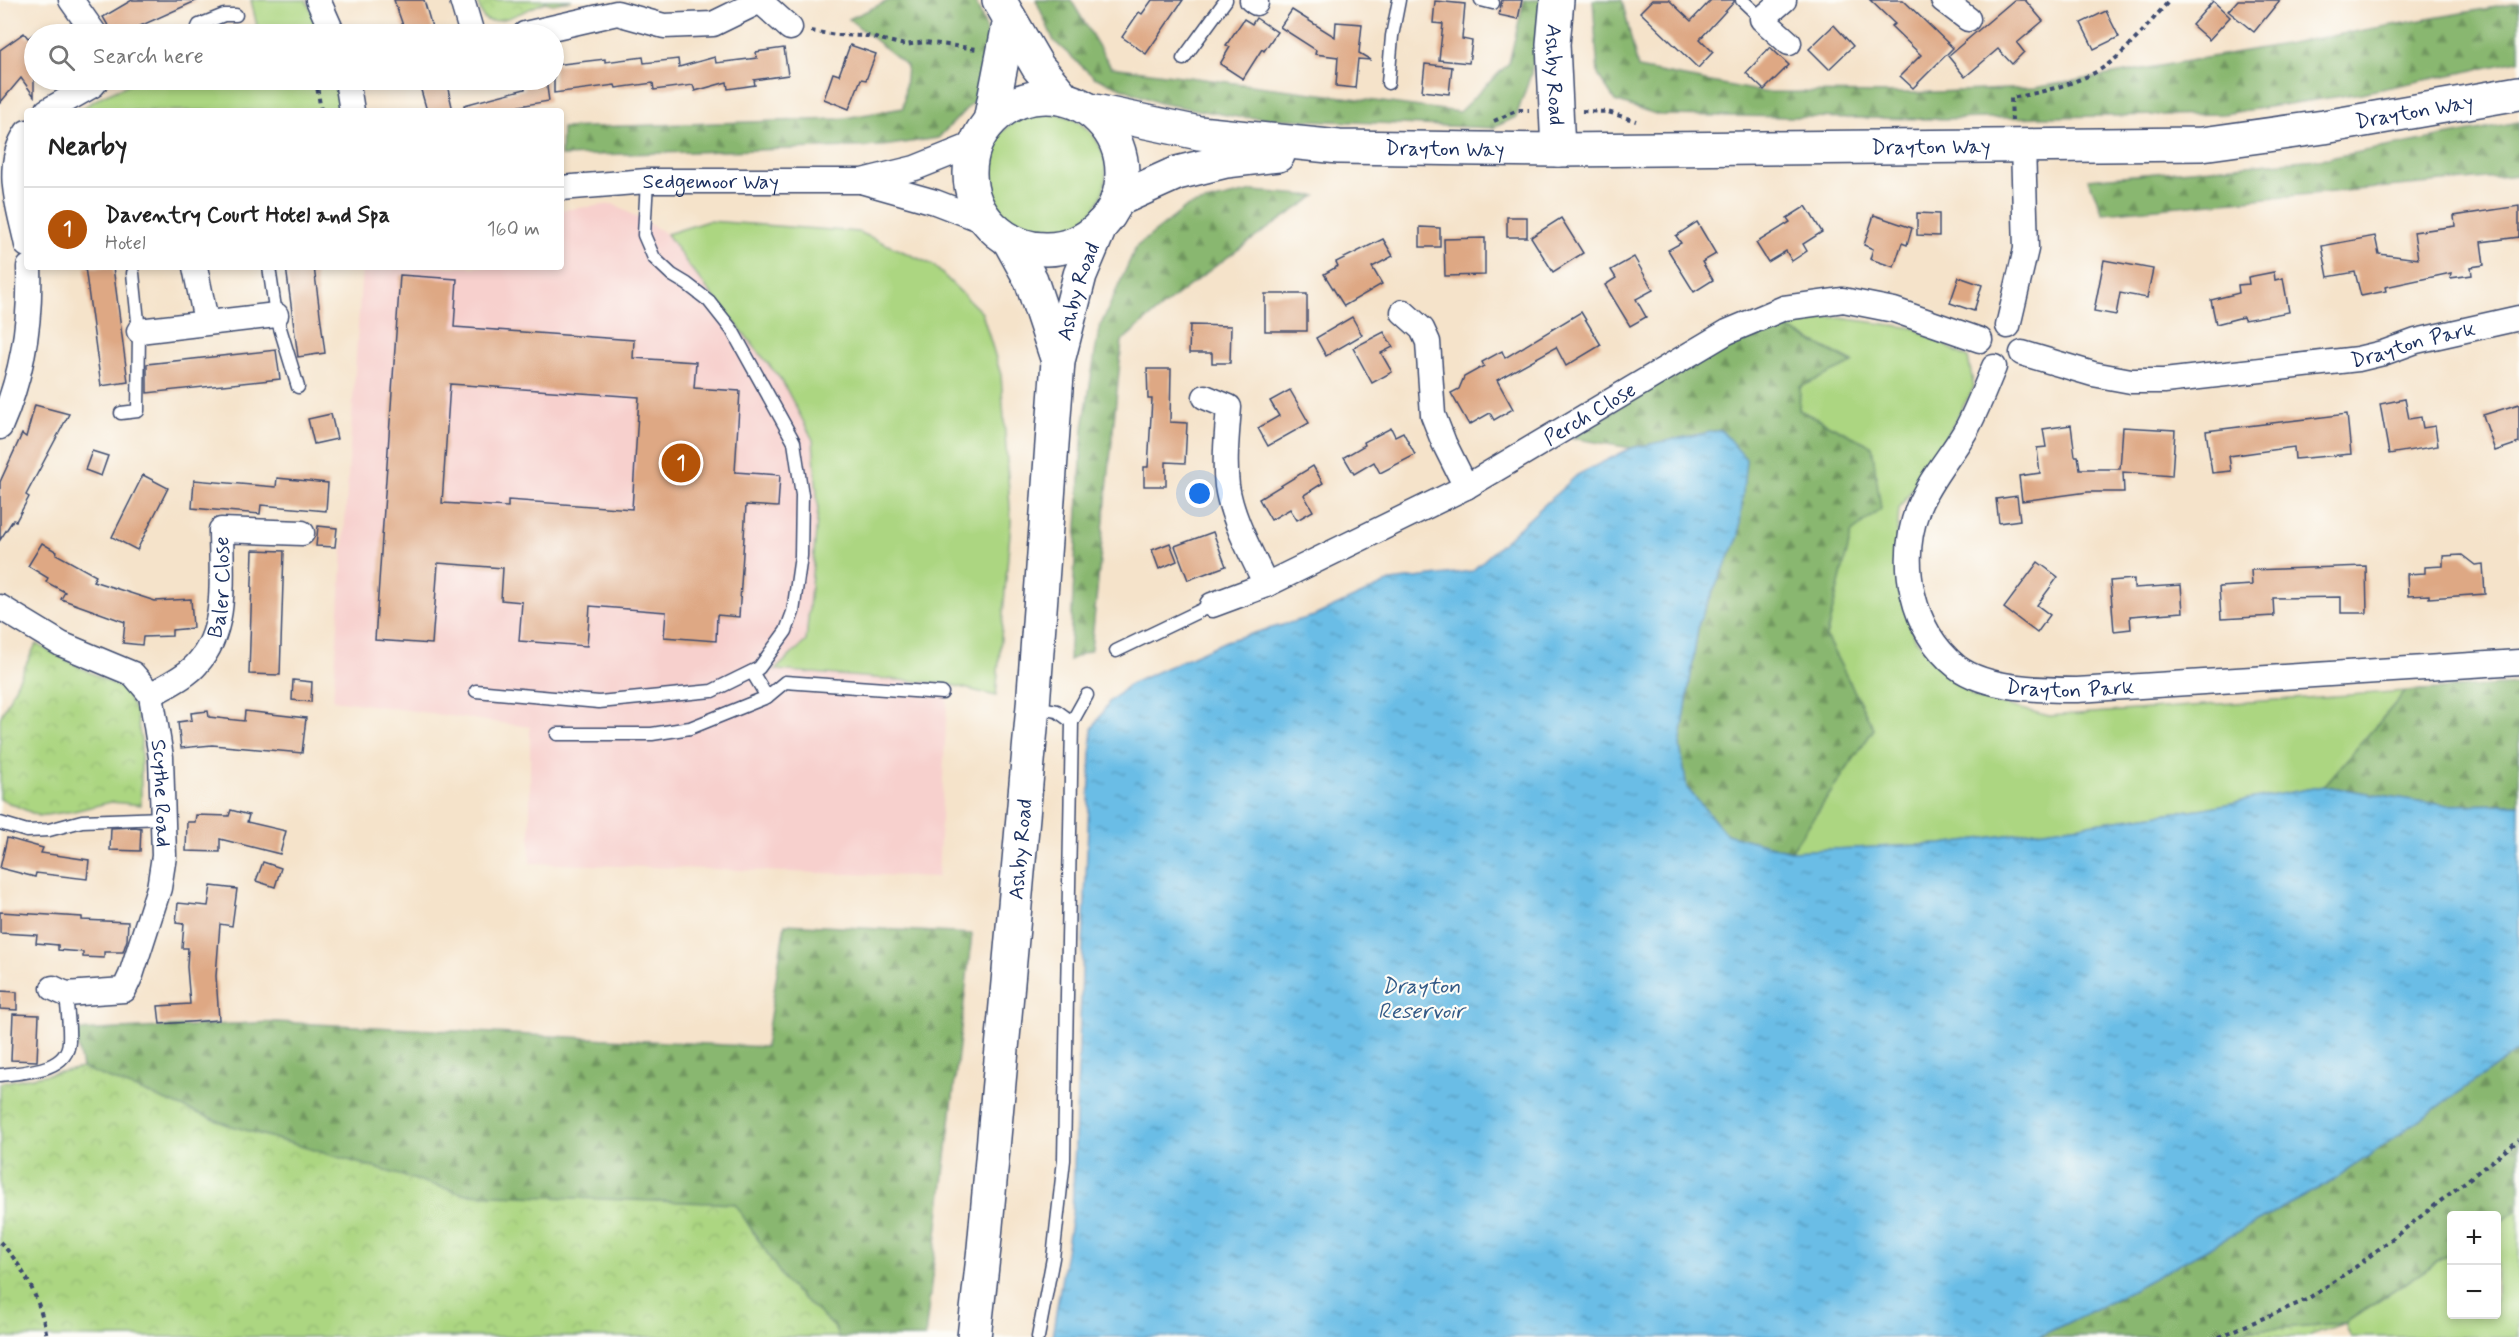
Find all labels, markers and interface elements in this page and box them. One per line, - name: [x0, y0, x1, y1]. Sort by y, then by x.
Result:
- street label: Ashby Road: [1538, 23, 1570, 126]
- search box: [24, 24, 564, 90]
- icon: search: [45, 41, 78, 74]
- text: Search here: [93, 43, 204, 71]
- street label: Drayton Way: [2353, 88, 2476, 136]
- text: Nearby: [48, 130, 127, 164]
- street label: Drayton Way: [1871, 133, 1991, 162]
- street label: Drayton Way: [1385, 135, 1505, 164]
- street label: Sedgemoor Way: [642, 168, 779, 197]
- text: Daventry Court Hotel and Spa: [105, 202, 390, 230]
- text: 1: [63, 216, 72, 243]
- text: 160 m: [487, 216, 540, 243]
- text: Hotel: [105, 230, 146, 257]
- street label: Ashby Road: [1051, 238, 1107, 344]
- street label: Drayton Park: [2348, 315, 2478, 375]
- street label: Perch Close: [1539, 376, 1641, 453]
- pin: 1: [662, 440, 700, 486]
- your location: [1185, 479, 1214, 508]
- street label: Baler Close: [201, 536, 237, 642]
- street label: Drayton Park: [2004, 673, 2135, 705]
- street label: Scythe Road: [143, 737, 177, 848]
- street label: Ashby Road: [1003, 798, 1040, 901]
- water label: Drayton Reservoir: [1378, 973, 1467, 1026]
- map controls: [2447, 1211, 2501, 1319]
- button: +: [2447, 1211, 2501, 1265]
- button: −: [2447, 1265, 2501, 1319]

